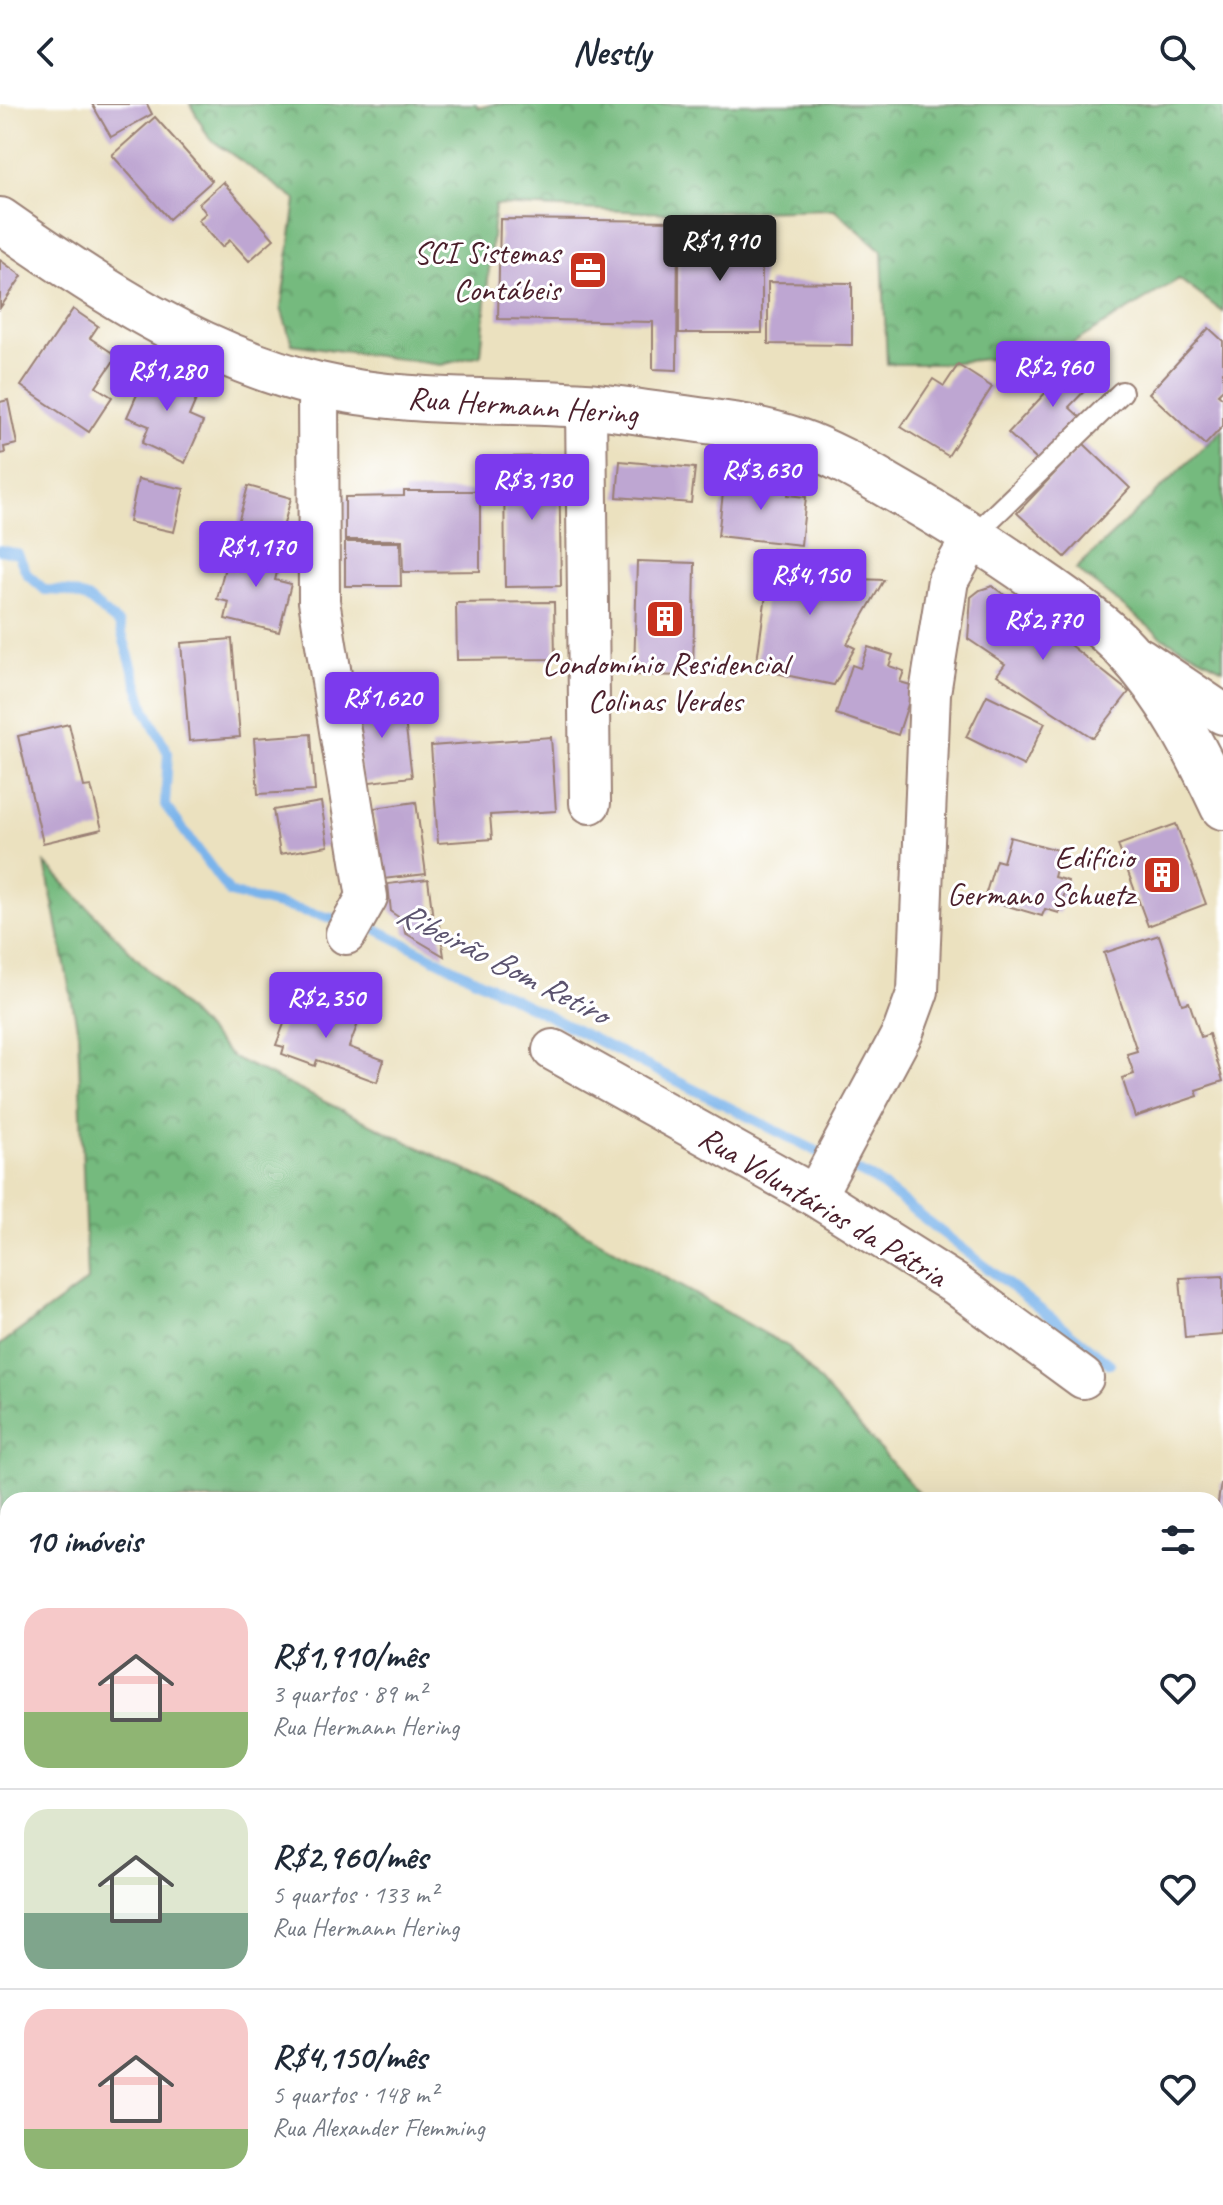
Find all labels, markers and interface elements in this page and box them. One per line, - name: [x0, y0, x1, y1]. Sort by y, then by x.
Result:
- text: Nestly: [573, 29, 650, 75]
- icon: back: [24, 30, 68, 74]
- icon: search: [1155, 30, 1199, 74]
- pin: R$1,910: [646, 215, 794, 283]
- text: R$1,910: [681, 224, 759, 257]
- place label: SCI Sistemas Contábeis: [413, 232, 563, 310]
- office icon: SCI Sistemas Contábeis: [567, 249, 609, 291]
- pin: R$2,960: [979, 341, 1127, 409]
- pin: R$1,280: [93, 345, 241, 413]
- text: R$2,960: [1014, 350, 1092, 383]
- text: R$1,280: [128, 354, 206, 387]
- street label: Rua Hermann Hering: [407, 377, 641, 434]
- pin: R$3,630: [687, 444, 835, 512]
- text: R$3,630: [722, 453, 800, 486]
- pin: R$3,130: [458, 454, 606, 522]
- text: R$3,130: [493, 463, 571, 496]
- pin: R$1,170: [182, 521, 330, 589]
- text: R$1,170: [217, 530, 295, 563]
- pin: R$4,150: [736, 549, 884, 617]
- text: R$4,150: [771, 558, 849, 591]
- pin: R$2,770: [969, 594, 1117, 662]
- building icon: Condomínio Residencial Colinas Verdes: [644, 598, 686, 640]
- text: R$2,770: [1004, 603, 1082, 636]
- place label: Condomínio Residencial Colinas Verdes: [542, 643, 794, 721]
- pin: R$1,620: [308, 672, 456, 740]
- text: R$1,620: [343, 681, 421, 714]
- place label: Edifício Germano Schuetz: [947, 837, 1138, 915]
- building icon: Edifício Germano Schuetz: [1141, 854, 1183, 896]
- water label: Ribeirão Bom Retiro: [390, 891, 621, 1037]
- pin: R$2,350: [252, 972, 400, 1040]
- text: R$2,350: [287, 981, 365, 1014]
- street label: Rua Voluntários da Pátria: [691, 1116, 956, 1298]
- icon: filters: [1156, 1518, 1200, 1562]
- text: 10 imóveis: [24, 1519, 142, 1562]
- text: R$1,910/mês: [272, 1634, 427, 1677]
- icon: home: [88, 1640, 184, 1736]
- icon: heart: [1156, 1666, 1200, 1710]
- text: 3 quartos · 89 m²: [272, 1677, 426, 1710]
- text: Rua Hermann Hering: [272, 1710, 459, 1743]
- text: R$2,960/mês: [272, 1835, 428, 1878]
- icon: home: [88, 1841, 184, 1937]
- icon: heart: [1156, 1867, 1200, 1911]
- text: 5 quartos · 133 m²: [272, 1878, 437, 1911]
- text: Rua Hermann Hering: [272, 1911, 459, 1944]
- text: R$4,150/mês: [272, 2035, 427, 2078]
- icon: home: [88, 2041, 184, 2137]
- icon: heart: [1156, 2067, 1200, 2111]
- text: 5 quartos · 148 m²: [272, 2078, 437, 2111]
- text: Rua Alexander Flemming: [272, 2111, 485, 2144]

